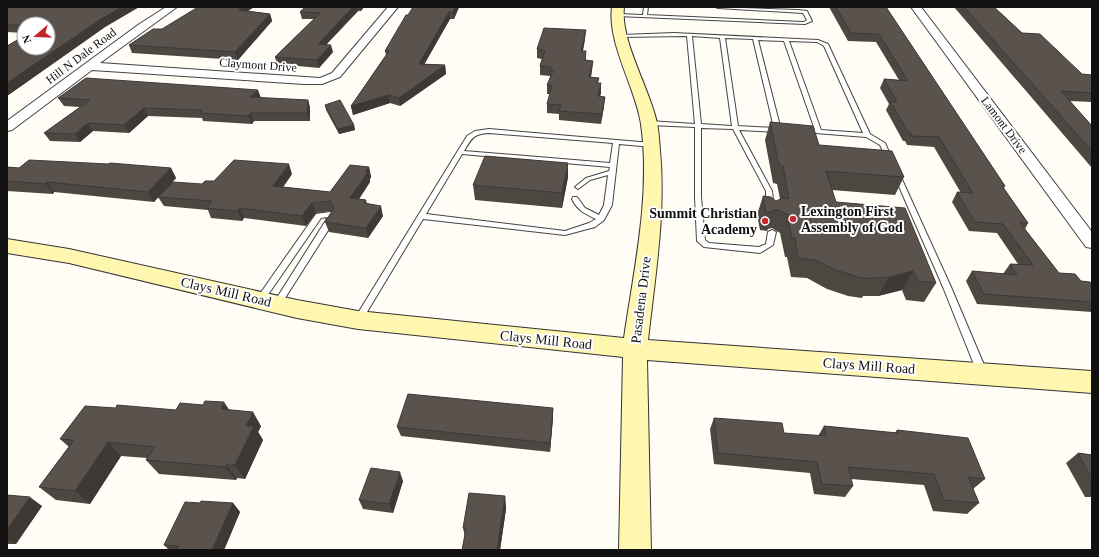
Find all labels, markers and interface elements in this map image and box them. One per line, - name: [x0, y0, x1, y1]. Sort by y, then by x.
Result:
- north arrow: [16, 16, 56, 56]
- street label: Hill N Dale Road: [43, 25, 119, 87]
- text: N: [20, 33, 34, 45]
- street label: Claymont Drive: [219, 55, 297, 75]
- street label: Lamont Drive: [978, 94, 1030, 156]
- place label: Lexington First Assembly of God: [801, 204, 903, 235]
- place label: Summit Christian Academy: [649, 206, 757, 237]
- marker: Lexington First Assembly of God: [788, 214, 798, 224]
- marker: Summit Christian Academy: [760, 216, 770, 226]
- street label: Pasadena Drive: [628, 256, 654, 344]
- street label: Clays Mill Road: [179, 274, 273, 310]
- street label: Clays Mill Road: [499, 328, 593, 352]
- street label: Clays Mill Road: [822, 355, 916, 377]

